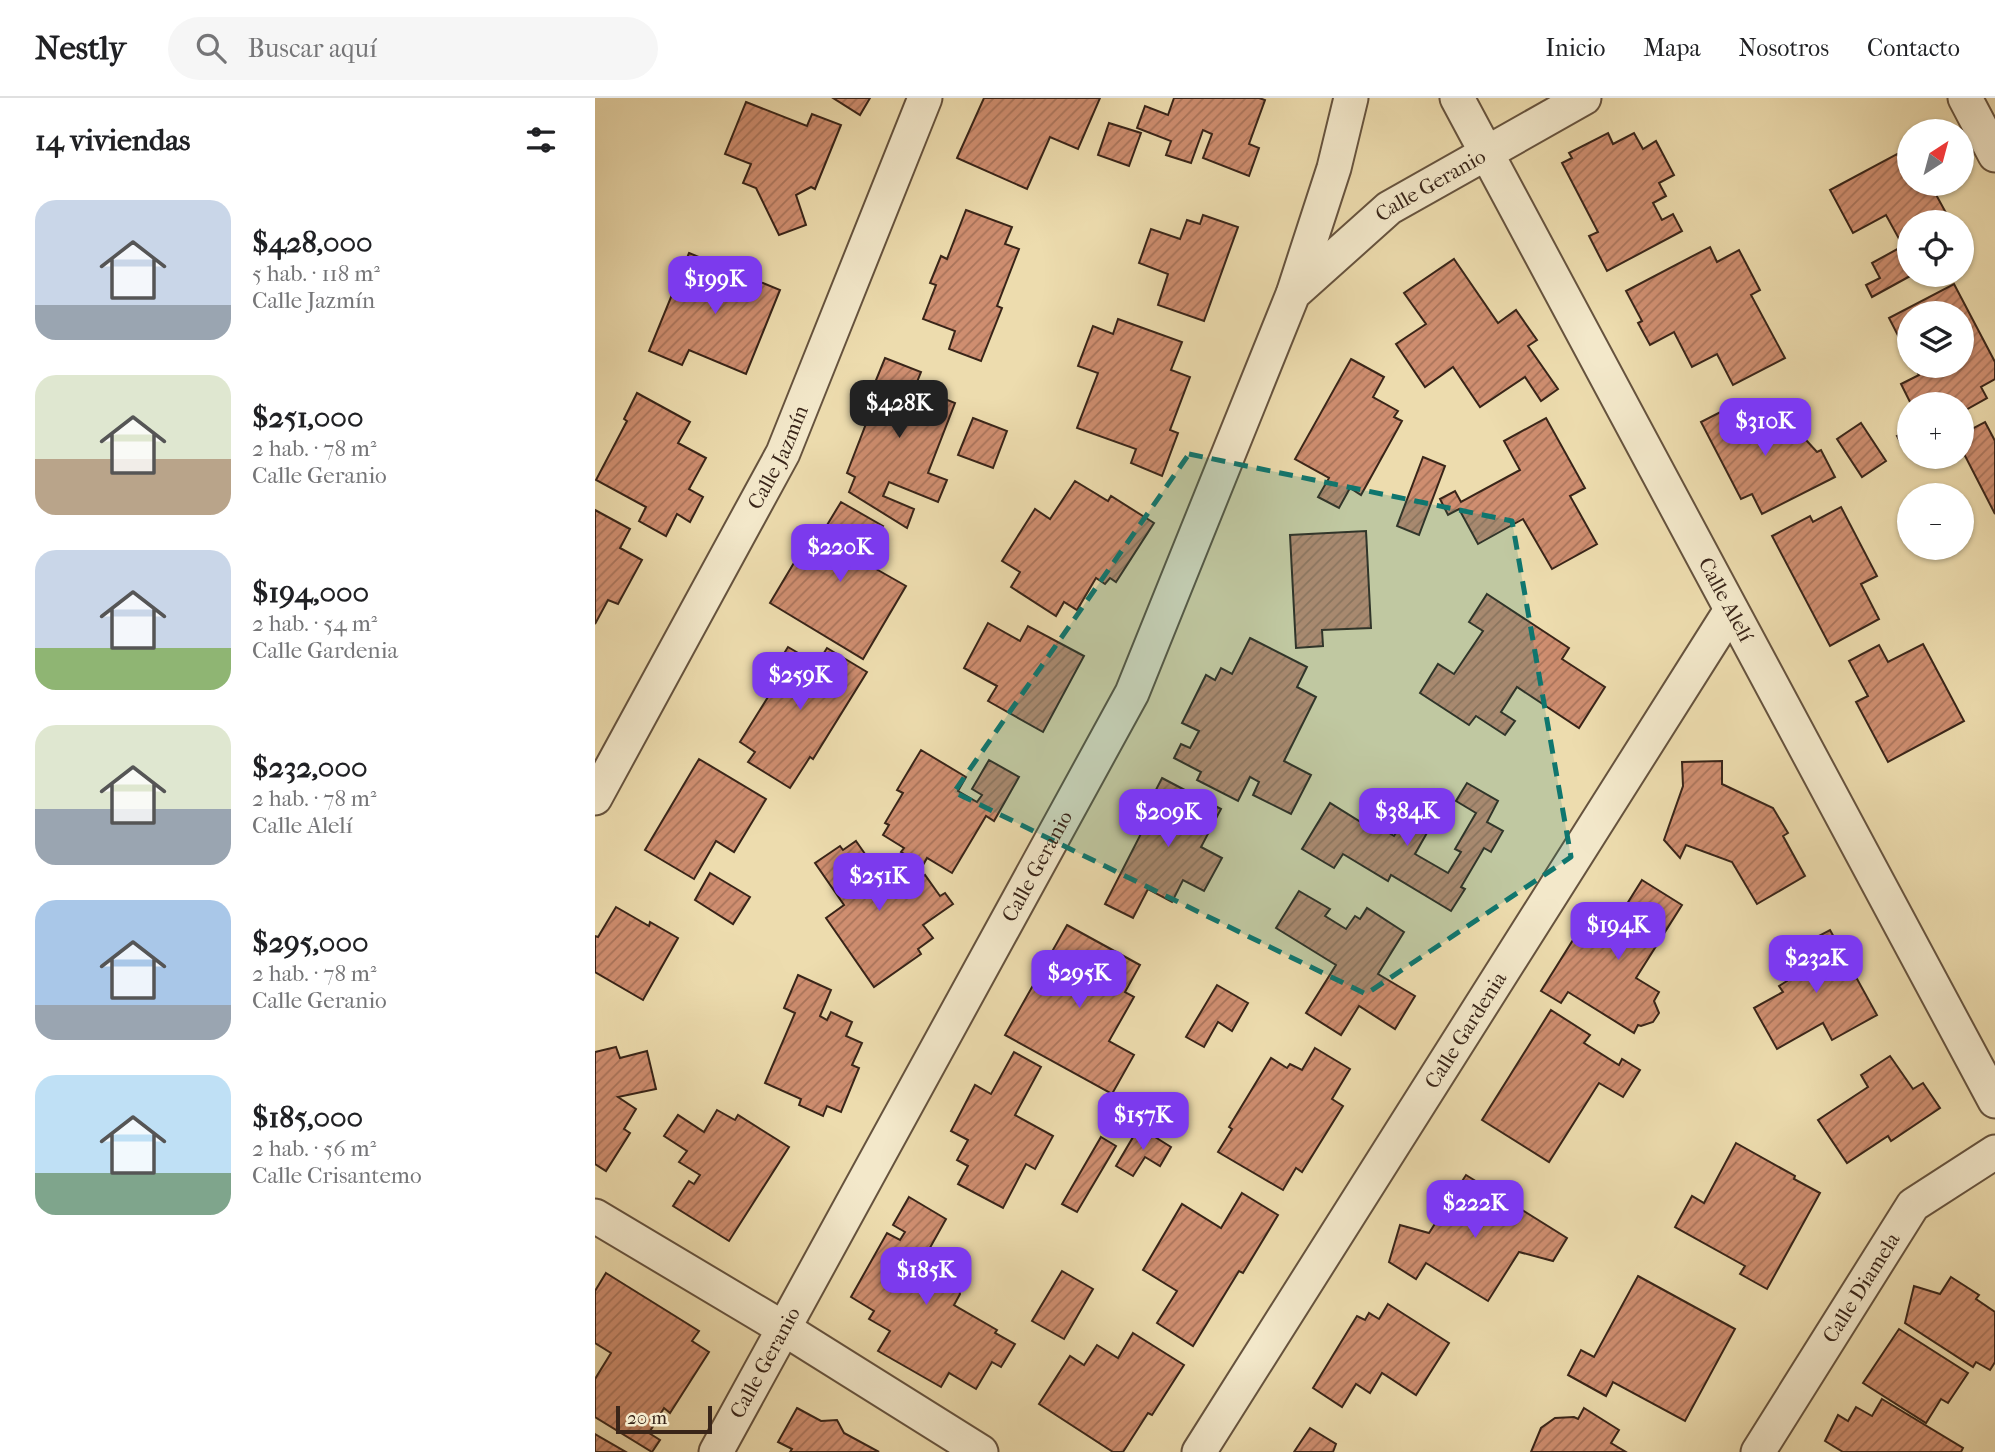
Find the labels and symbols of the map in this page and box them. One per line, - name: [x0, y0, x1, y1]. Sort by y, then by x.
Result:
- north arrow: [1897, 119, 1974, 196]
- street label: Calle Geranio: [1370, 144, 1490, 226]
- pin: $199K: [666, 256, 764, 316]
- pin: $428K: [850, 380, 948, 440]
- pin: $310K: [1716, 398, 1814, 458]
- street label: Calle Jazmín: [743, 402, 813, 513]
- pin: $220K: [791, 524, 889, 584]
- street label: Calle Alelí: [1694, 553, 1759, 646]
- pin: $259K: [751, 652, 849, 712]
- pin: $384K: [1358, 788, 1456, 848]
- pin: $209K: [1119, 790, 1217, 849]
- street label: Calle Geranio: [997, 806, 1077, 926]
- pin: $251K: [830, 854, 928, 913]
- pin: $194K: [1569, 902, 1667, 962]
- pin: $232K: [1767, 936, 1865, 995]
- pin: $295K: [1030, 950, 1128, 1010]
- street label: Calle Gardenia: [1420, 967, 1511, 1093]
- pin: $157K: [1094, 1093, 1192, 1152]
- pin: $222K: [1426, 1180, 1524, 1240]
- street label: Calle Diamela: [1818, 1228, 1905, 1347]
- pin: $185K: [877, 1248, 975, 1307]
- street label: Calle Geranio: [725, 1303, 805, 1422]
- scale bar: [616, 1403, 712, 1435]

